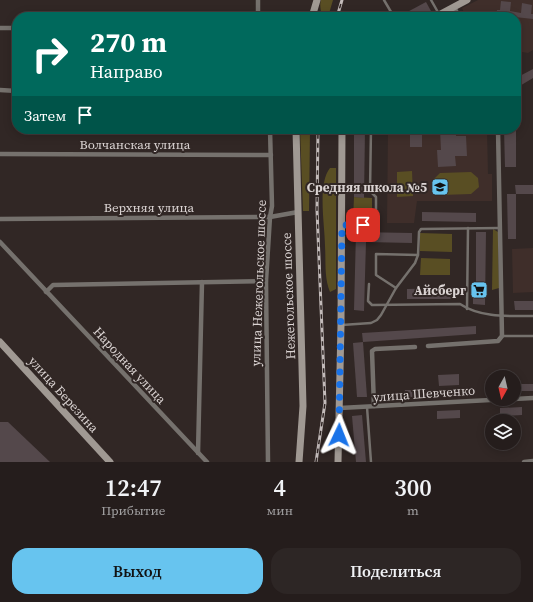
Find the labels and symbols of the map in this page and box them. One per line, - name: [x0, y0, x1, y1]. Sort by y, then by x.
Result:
- street label: Волчанская улица: [80, 136, 191, 153]
- school or university icon: Средняя школа №5: [430, 177, 450, 197]
- place label: Средняя школа №5: [307, 179, 427, 196]
- street label: Верхняя улица: [104, 199, 195, 216]
- street label: улица Нежегольское шоссе: [247, 199, 270, 367]
- pin: [346, 208, 380, 242]
- street label: Нежегольское шоссе: [278, 232, 299, 360]
- supermarket icon: Айсберг: [469, 280, 489, 300]
- place label: Айсберг: [414, 282, 466, 299]
- street label: Народная улица: [89, 323, 170, 408]
- street label: улица Березина: [25, 353, 103, 436]
- north arrow: [485, 370, 521, 406]
- street label: улица Шевченко: [372, 381, 476, 406]
- position arrow: [318, 414, 360, 456]

